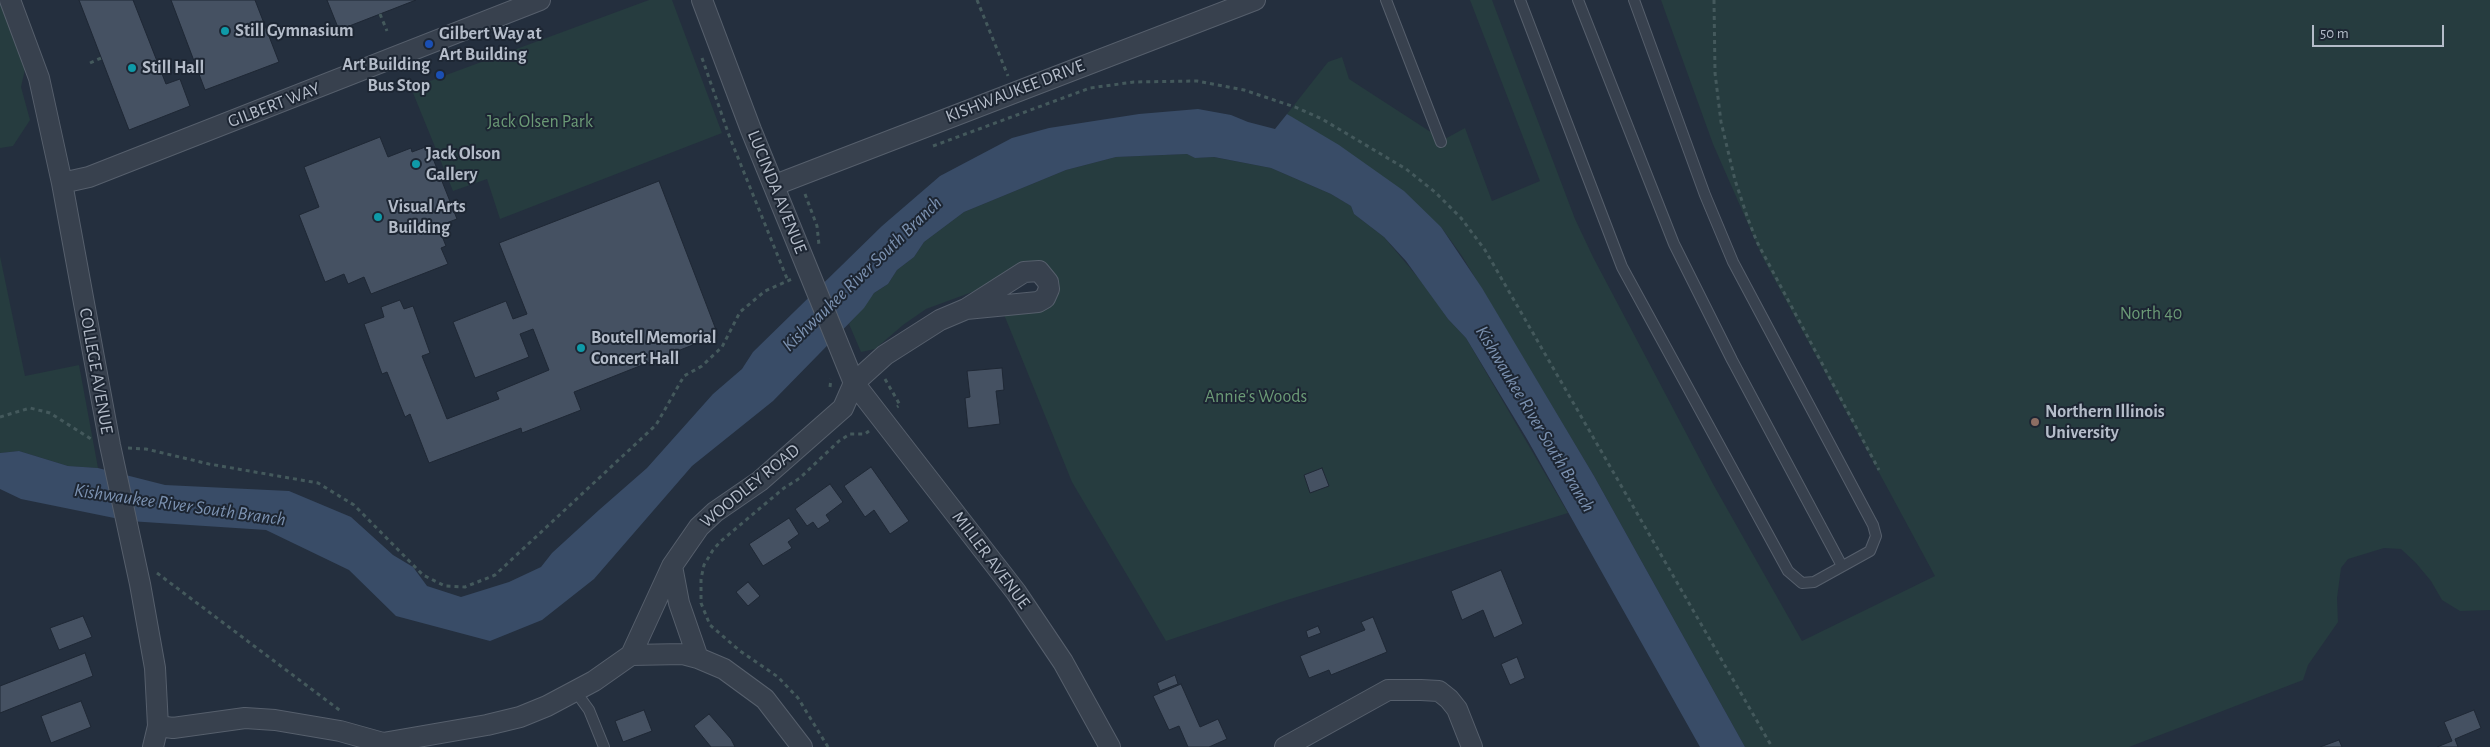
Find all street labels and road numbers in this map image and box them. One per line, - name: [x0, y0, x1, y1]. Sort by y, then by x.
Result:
- street label: KISHWAUKEE DRIVE: [942, 55, 1088, 127]
- street label: GILBERT WAY: [225, 77, 323, 133]
- street label: LUCINDA AVENUE: [742, 127, 812, 257]
- street label: COLLEGE AVENUE: [74, 306, 118, 436]
- street label: WOODLEY ROAD: [696, 439, 804, 533]
- street label: MILLER AVENUE: [947, 507, 1035, 613]

